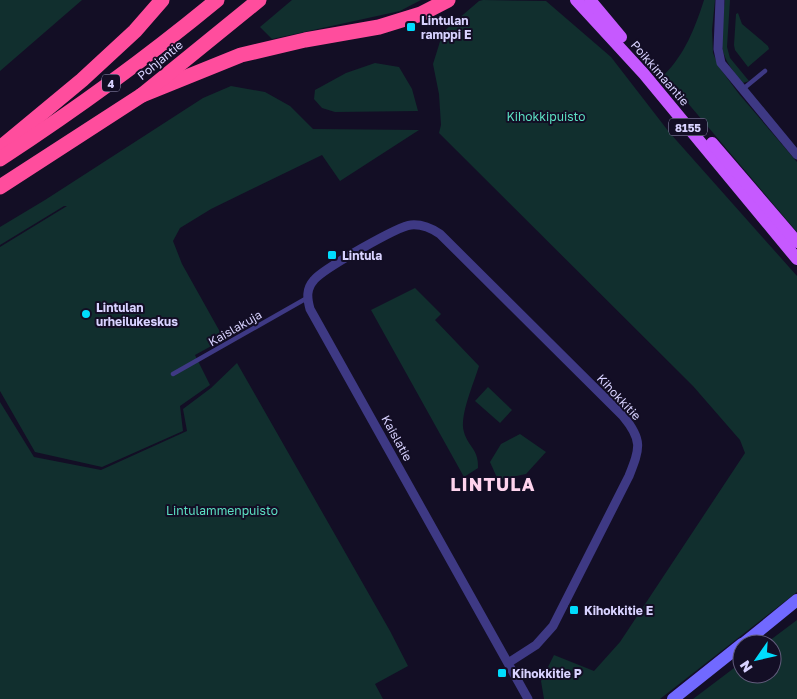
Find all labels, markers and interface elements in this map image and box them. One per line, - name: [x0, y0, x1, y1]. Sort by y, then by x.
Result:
- place label: Lintulan ramppi E: [421, 13, 472, 42]
- marker: Lintulan ramppi E: [405, 21, 417, 33]
- street label: Pohjantie: [134, 37, 186, 83]
- street label: Poikkimaantie: [628, 37, 692, 109]
- road number: 4: [102, 75, 120, 92]
- park label: Kihokkipuisto: [506, 109, 586, 124]
- road number: 8155: [669, 118, 707, 136]
- place label: Lintula: [342, 248, 382, 263]
- marker: Lintula: [326, 249, 338, 261]
- place label: Lintulan urheilukeskus: [96, 300, 178, 329]
- street label: Kaislakuja: [206, 307, 264, 349]
- marker: Lintulan urheilukeskus: [80, 308, 92, 320]
- street label: Kihokkitie: [594, 371, 644, 423]
- street label: Kaislatie: [378, 412, 416, 464]
- district label: LINTULA: [450, 473, 536, 495]
- park label: Lintulammenpuisto: [166, 503, 278, 518]
- place label: Kihokkitie E: [584, 603, 653, 618]
- marker: Kihokkitie E: [568, 604, 580, 616]
- north arrow: [732, 634, 782, 684]
- text: N: [736, 657, 756, 676]
- place label: Kihokkitie P: [512, 666, 582, 681]
- marker: Kihokkitie P: [496, 667, 508, 679]

